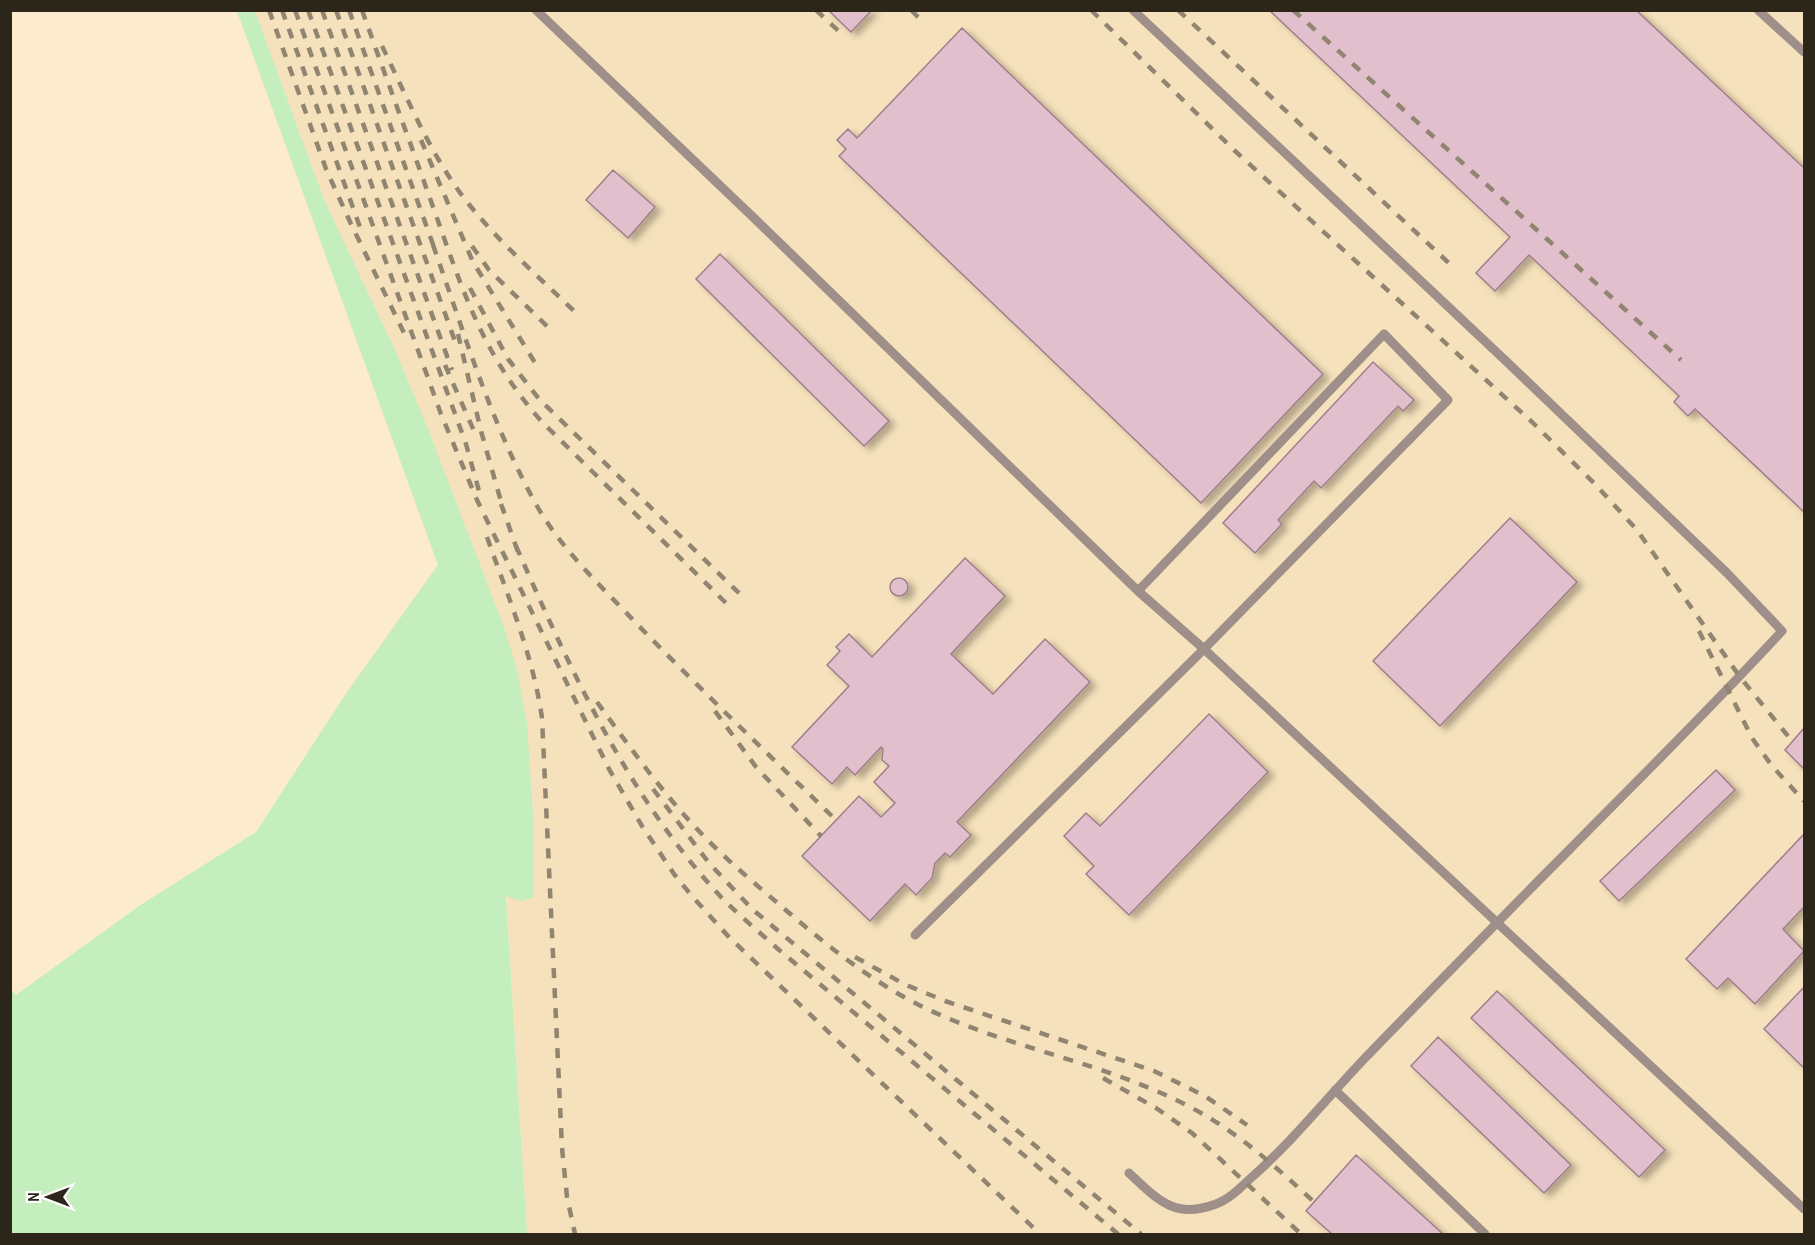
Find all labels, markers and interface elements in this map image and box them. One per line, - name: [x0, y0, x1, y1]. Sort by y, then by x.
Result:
- north arrow: [18, 1167, 78, 1227]
- text: N: [22, 1192, 44, 1202]

